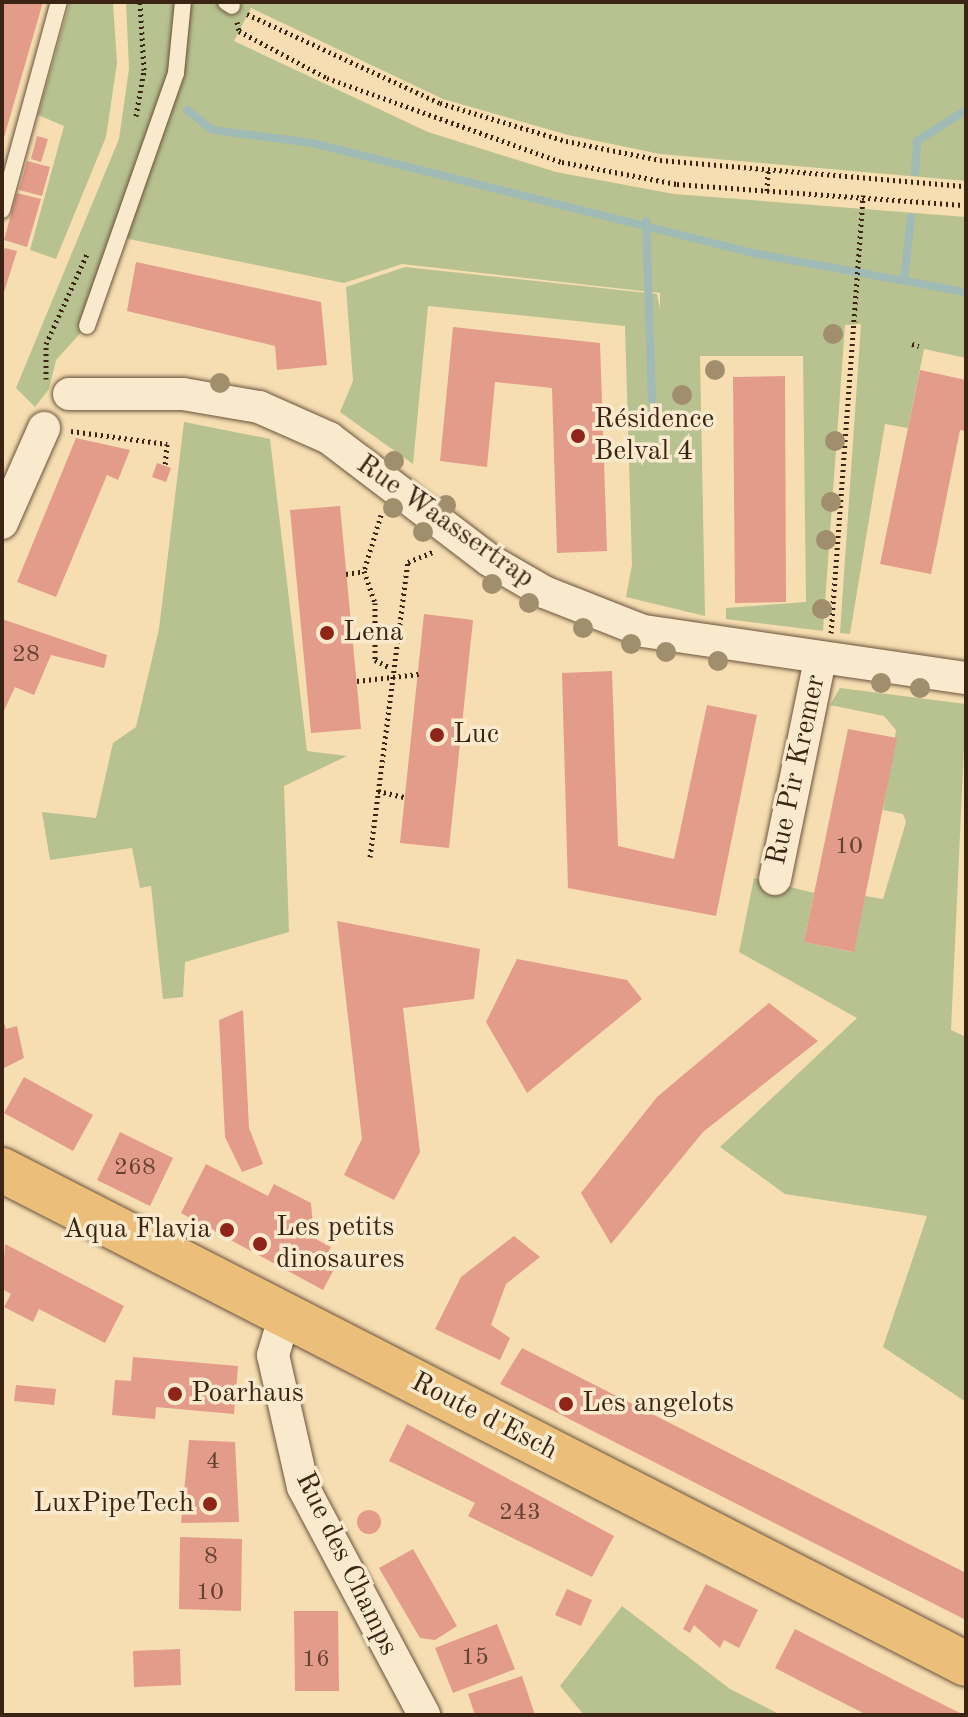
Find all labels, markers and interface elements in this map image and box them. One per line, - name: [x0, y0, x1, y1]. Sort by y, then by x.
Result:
- place label: Résidence Belval 4: [594, 403, 714, 469]
- marker: Résidence Belval 4: [569, 427, 587, 445]
- street label: Rue Waassertrap: [350, 448, 540, 596]
- place label: Lena: [343, 616, 404, 650]
- marker: Lena: [318, 624, 336, 642]
- house number: 28: [12, 642, 40, 670]
- street label: Rue Pir Kremer: [760, 672, 834, 868]
- place label: Luc: [453, 718, 499, 752]
- marker: Luc: [428, 726, 446, 744]
- house number: 10: [835, 834, 863, 862]
- house number: 268: [114, 1155, 156, 1183]
- place label: Les petits dinosaures: [276, 1211, 405, 1277]
- place label: Aqua Flavia: [63, 1213, 211, 1247]
- marker: Aqua Flavia: [218, 1221, 236, 1239]
- marker: Les petits dinosaures: [251, 1235, 269, 1253]
- street label: Route d'Esch: [405, 1366, 563, 1468]
- place label: Poarhaus: [191, 1377, 304, 1411]
- marker: Poarhaus: [166, 1385, 184, 1403]
- place label: Les angelots: [582, 1387, 734, 1421]
- marker: Les angelots: [557, 1395, 575, 1413]
- house number: 4: [206, 1449, 220, 1477]
- street label: Rue des Champs: [287, 1467, 405, 1661]
- place label: LuxPipeTech: [33, 1487, 194, 1521]
- marker: LuxPipeTech: [201, 1495, 219, 1513]
- house number: 243: [499, 1500, 541, 1528]
- house number: 8: [204, 1544, 218, 1572]
- house number: 10: [196, 1580, 224, 1608]
- house number: 15: [461, 1645, 489, 1673]
- house number: 16: [302, 1647, 330, 1675]

